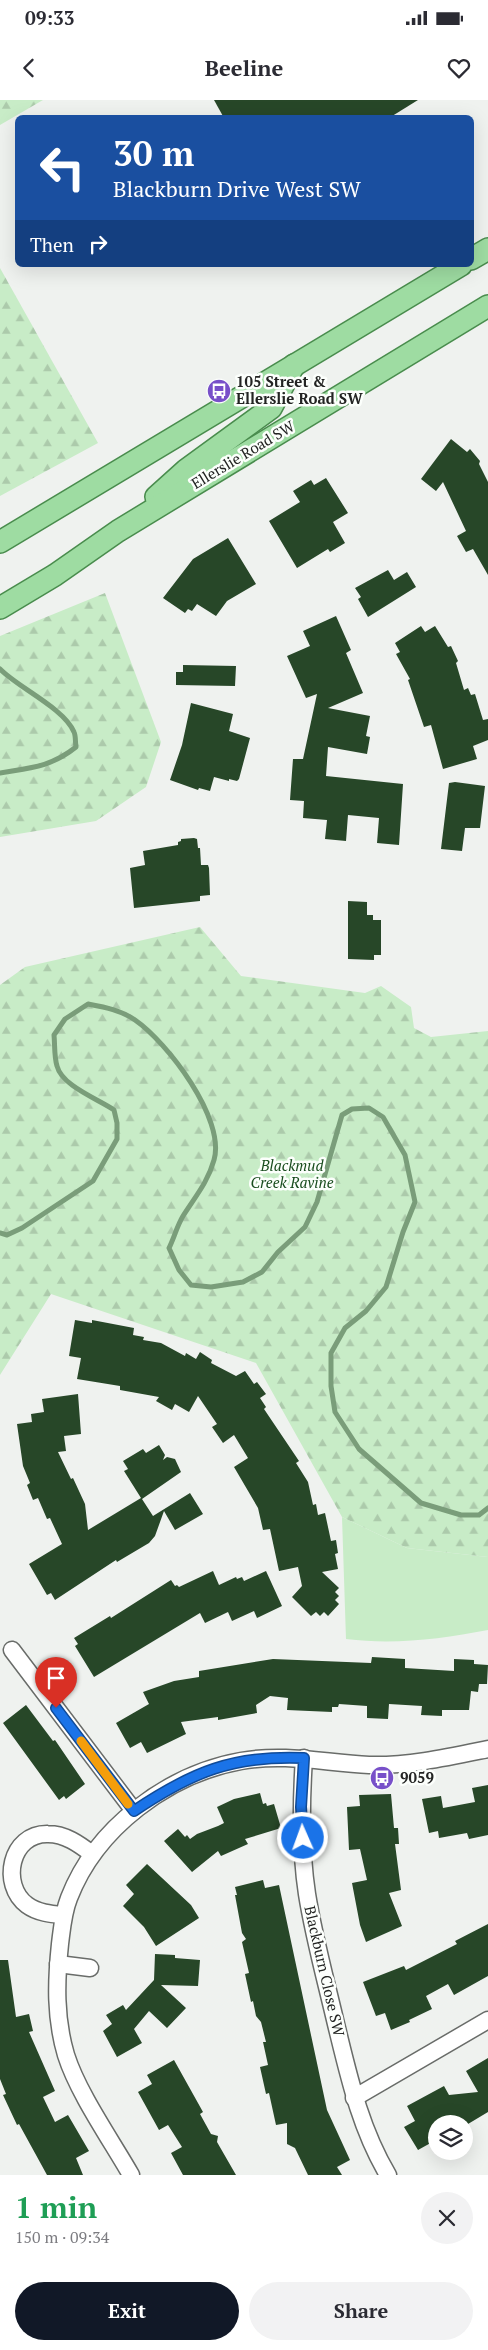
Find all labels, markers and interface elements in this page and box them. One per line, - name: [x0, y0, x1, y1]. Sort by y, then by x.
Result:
- text: 09:33: [25, 5, 74, 30]
- text: Beeline: [205, 53, 283, 82]
- icon: back: [15, 54, 43, 82]
- icon: heart: [445, 54, 473, 82]
- text: 30 m: [113, 130, 194, 176]
- icon: left: [30, 135, 95, 200]
- text: Blackburn Drive West SW: [113, 174, 361, 203]
- icon: right: [84, 230, 112, 258]
- text: Then: [30, 232, 74, 257]
- place label: 105 Street & Ellerslie Road SW: [236, 371, 363, 408]
- bus stop icon: 105 Street & Ellerslie Road SW: [206, 378, 232, 404]
- street label: Ellerslie Road SW: [187, 415, 299, 493]
- park label: Blackmud Creek Ravine: [251, 1155, 334, 1192]
- pin: [35, 1657, 77, 1708]
- icon: arrive: [42, 1664, 70, 1692]
- bus stop icon: 9059: [369, 1765, 395, 1791]
- place label: 9059: [400, 1767, 434, 1787]
- position arrow: [276, 1811, 328, 1863]
- street label: Blackburn Close SW: [300, 1904, 350, 2039]
- map controls: [428, 2115, 473, 2160]
- button: layers: [428, 2115, 473, 2160]
- text: 1 min: [15, 2187, 97, 2227]
- button: close: [421, 2192, 473, 2244]
- text: 150 m · 09:34: [15, 2226, 109, 2248]
- button: Exit: [15, 2282, 239, 2340]
- button: Share: [249, 2282, 473, 2340]

